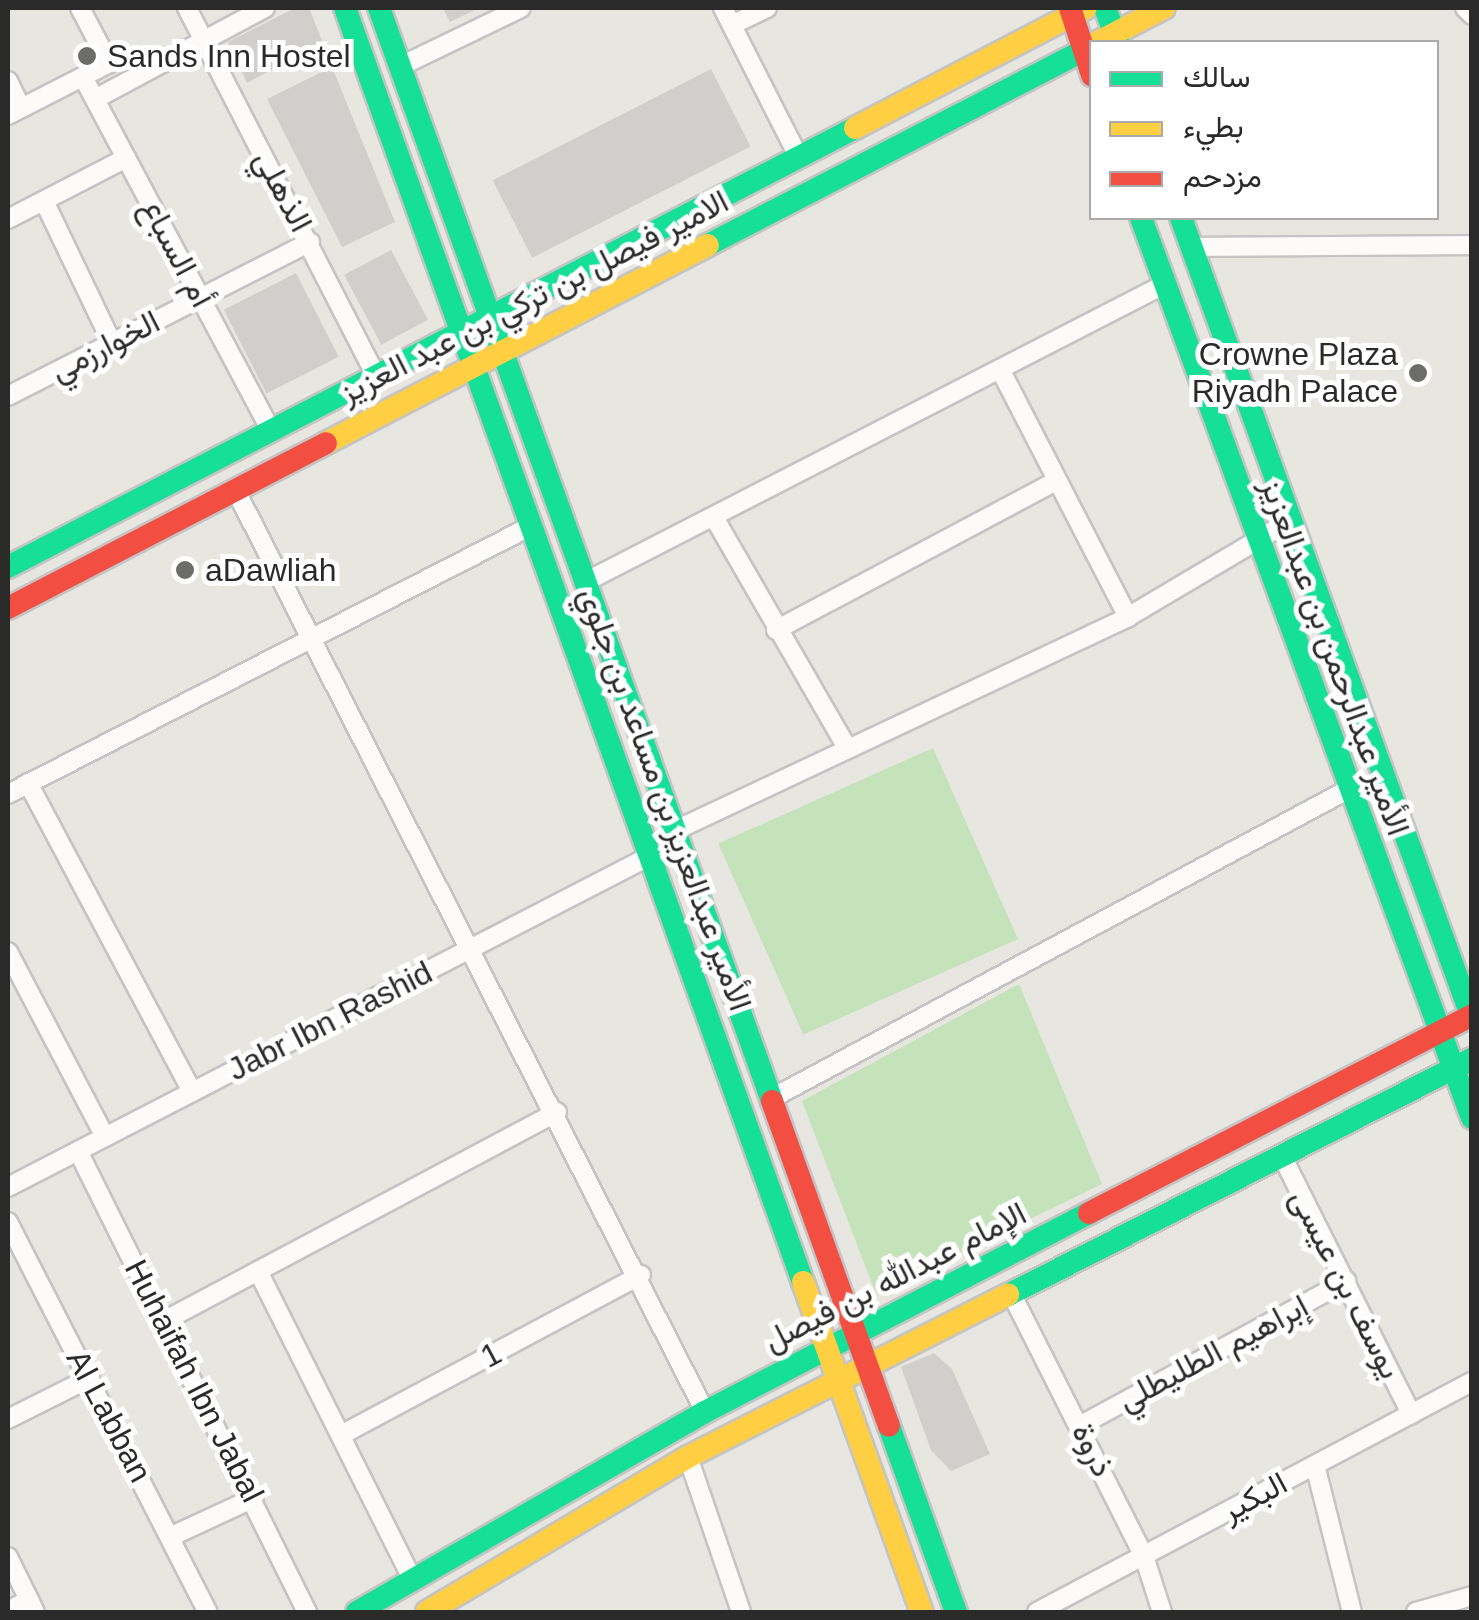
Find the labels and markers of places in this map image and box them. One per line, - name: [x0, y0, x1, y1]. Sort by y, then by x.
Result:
- place label: Sands Inn Hostel: [107, 37, 351, 75]
- marker: Sands Inn Hostel: [76, 45, 98, 67]
- place label: Crowne Plaza Riyadh Palace: [1192, 336, 1398, 411]
- marker: Crowne Plaza Riyadh Palace: [1407, 362, 1429, 384]
- place label: aDawliah: [205, 551, 337, 589]
- marker: aDawliah: [174, 559, 196, 581]

